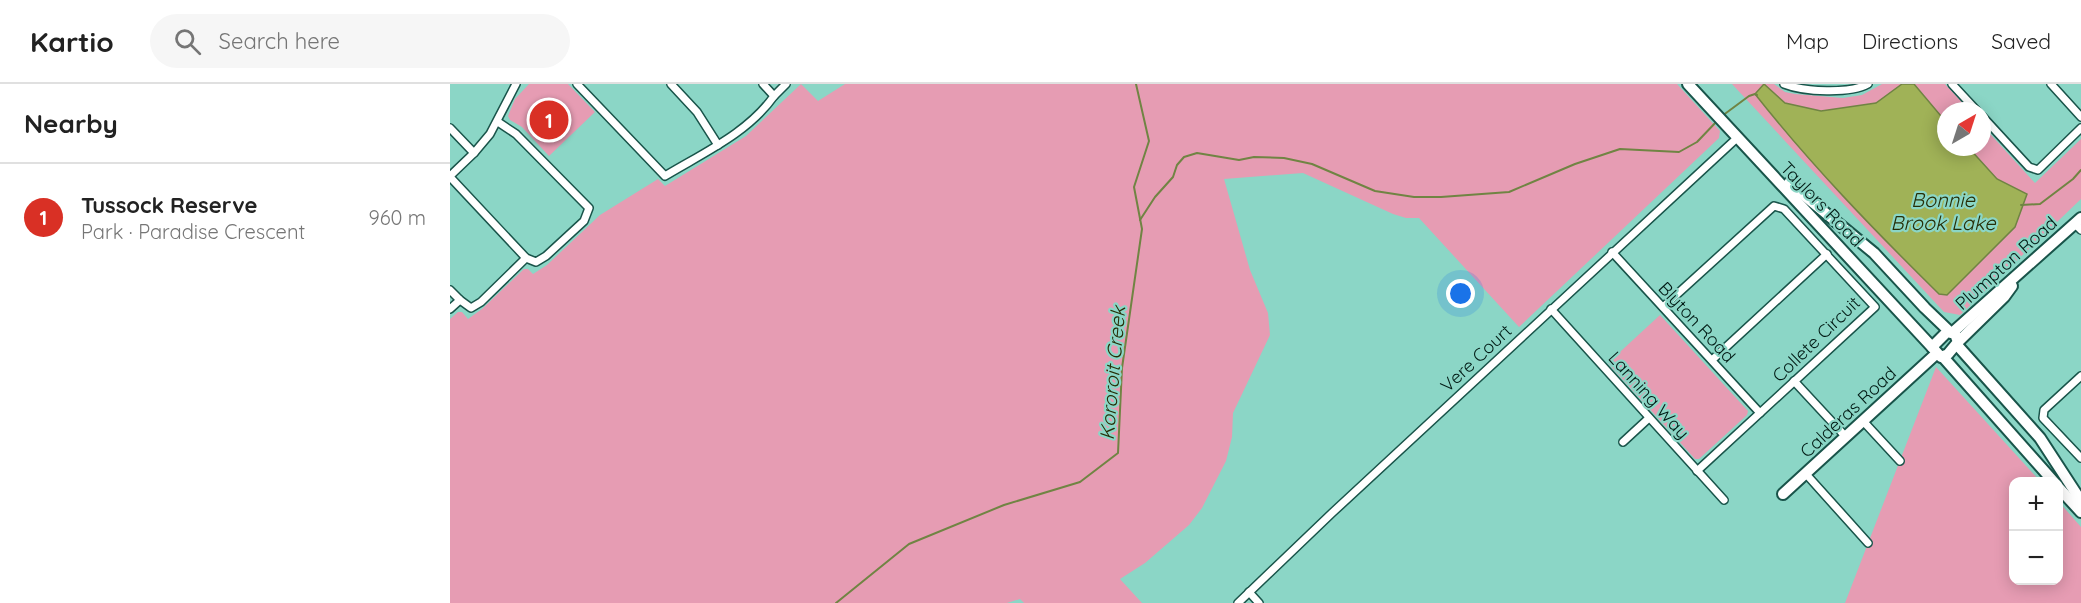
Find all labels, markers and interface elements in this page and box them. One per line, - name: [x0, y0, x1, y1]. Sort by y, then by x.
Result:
- search box: [150, 14, 570, 68]
- text: Kartio: [30, 24, 114, 59]
- icon: search: [171, 25, 204, 58]
- text: Search here: [219, 27, 340, 55]
- text: Map: [1786, 28, 1829, 54]
- text: Directions: [1862, 28, 1958, 54]
- text: Saved: [1991, 28, 2051, 54]
- pin: 1: [530, 98, 568, 142]
- north arrow: [1937, 102, 1991, 156]
- text: Nearby: [24, 107, 118, 140]
- street label: Taylors Road: [1776, 156, 1868, 252]
- water label: Bonnie Brook Lake: [1891, 187, 1996, 235]
- text: Tussock Reserve: [81, 191, 258, 219]
- text: 1: [40, 205, 47, 230]
- text: 960 m: [368, 205, 426, 230]
- street label: Plumpton Road: [1950, 211, 2062, 315]
- text: Park · Paradise Crescent: [81, 219, 305, 244]
- street label: Blyton Road: [1654, 277, 1740, 367]
- your location: [1446, 279, 1475, 308]
- street label: Collete Circuit: [1767, 291, 1865, 387]
- water label: Kororoit Creek: [1094, 303, 1130, 441]
- street label: Vere Court: [1436, 319, 1516, 397]
- street label: Lanning Way: [1604, 346, 1694, 444]
- street label: Calderas Road: [1795, 362, 1901, 462]
- map controls: [2009, 477, 2063, 585]
- button: +: [2009, 477, 2063, 531]
- button: −: [2009, 531, 2063, 585]

